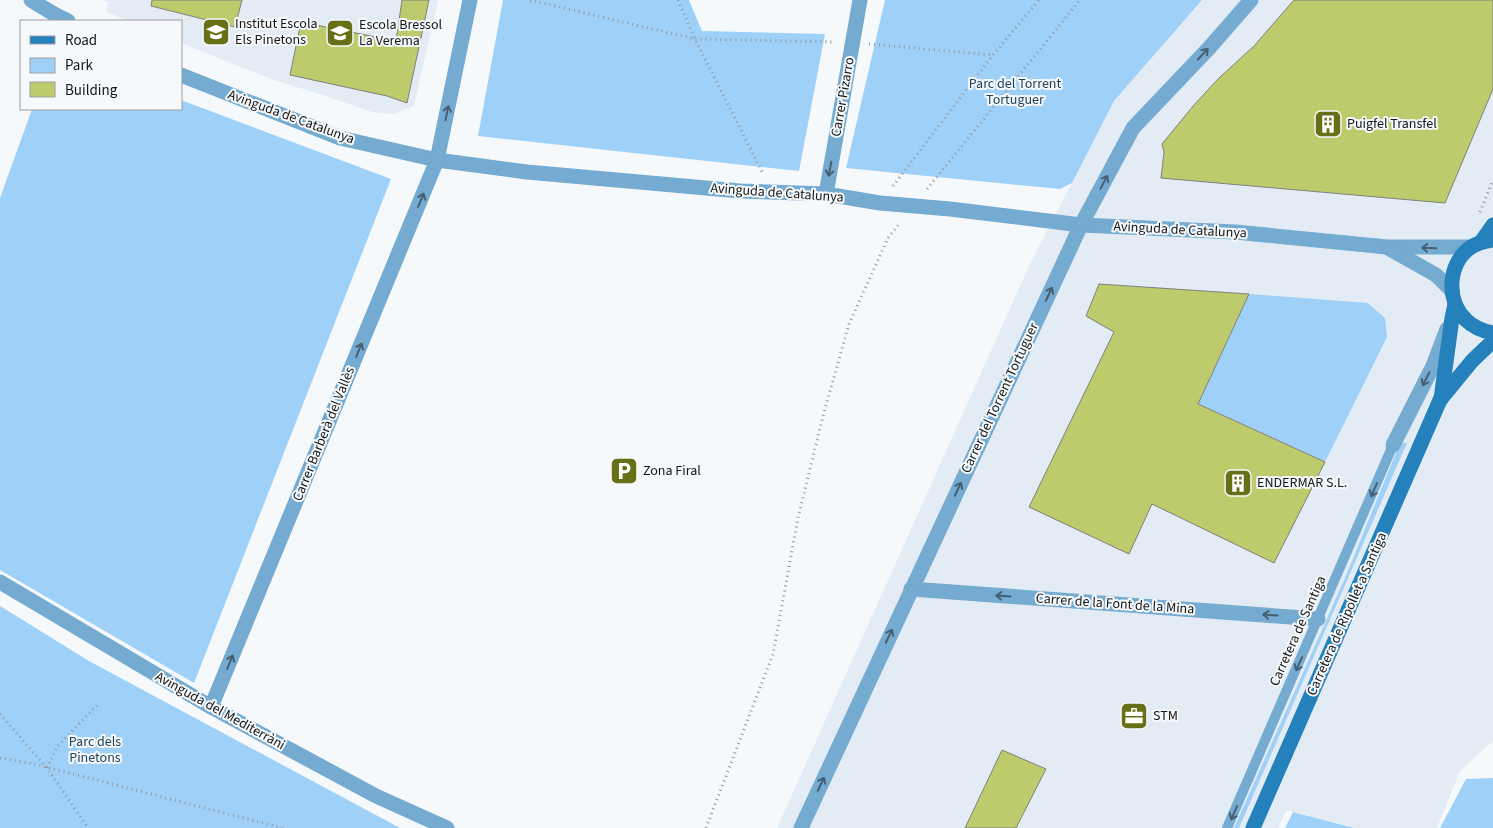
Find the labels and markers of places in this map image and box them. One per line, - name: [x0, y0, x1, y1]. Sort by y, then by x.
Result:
- place label: Institut Escola Els Pinetons: [235, 14, 318, 50]
- place label: Escola Bressol La Verema: [359, 15, 443, 51]
- school or university icon: Institut Escola Els Pinetons: [201, 17, 231, 47]
- school or university icon: Escola Bressol La Verema: [325, 18, 355, 48]
- building icon: Puigfel Transfel: [1313, 109, 1343, 139]
- place label: Puigfel Transfel: [1347, 114, 1437, 134]
- parking icon: Zona Firal: [609, 456, 639, 486]
- place label: Zona Firal: [643, 461, 701, 481]
- building icon: ENDERMAR S.L.: [1223, 468, 1253, 498]
- place label: ENDERMAR S.L.: [1257, 473, 1347, 493]
- office icon: STM: [1119, 701, 1149, 731]
- place label: STM: [1153, 706, 1178, 726]

